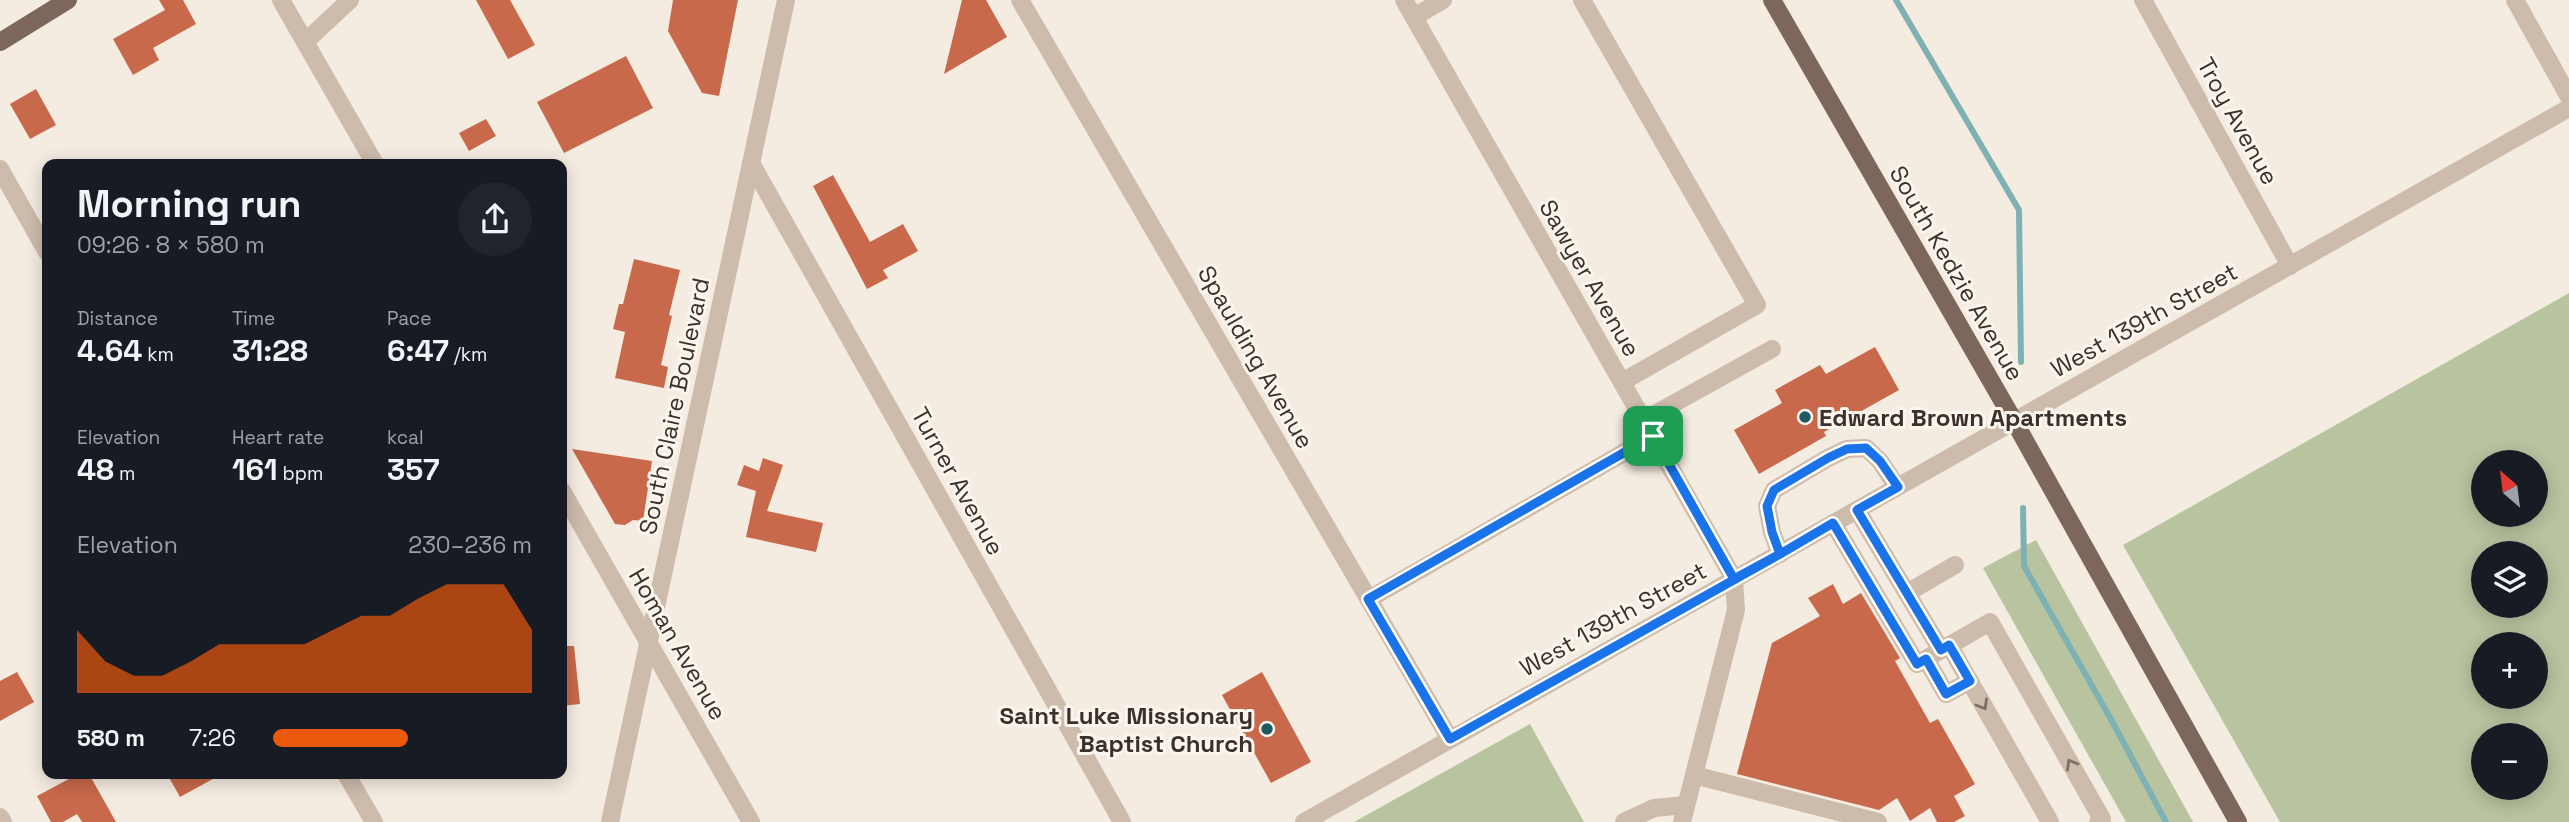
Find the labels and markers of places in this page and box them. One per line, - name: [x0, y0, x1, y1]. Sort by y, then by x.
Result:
- place label: Edward Brown Apartments: [1819, 402, 2127, 433]
- pin: [1623, 406, 1683, 466]
- marker: Edward Brown Apartments: [1797, 409, 1813, 425]
- place label: Saint Luke Missionary Baptist Church: [999, 700, 1253, 759]
- marker: Saint Luke Missionary Baptist Church: [1259, 721, 1275, 737]

